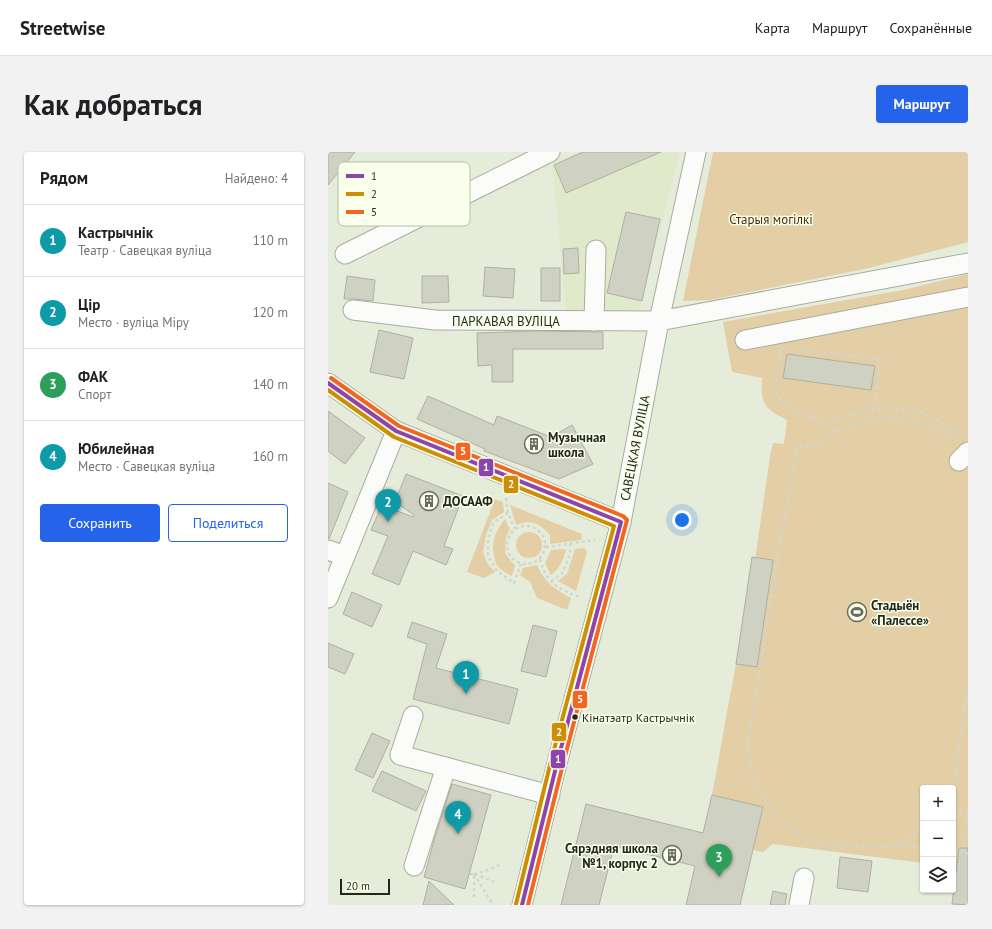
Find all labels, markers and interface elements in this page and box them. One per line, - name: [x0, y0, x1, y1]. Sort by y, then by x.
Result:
- text: Streetwise: [20, 16, 105, 40]
- text: Карта: [755, 19, 790, 37]
- text: Маршрут: [812, 19, 867, 37]
- text: Сохранённые: [889, 19, 972, 37]
- button: Маршрут: [876, 85, 968, 123]
- text: Как добраться: [24, 86, 202, 123]
- legend: [338, 162, 470, 226]
- text: Рядом: [40, 167, 88, 189]
- text: 1: [371, 169, 377, 183]
- text: Найдено: 4: [225, 170, 288, 187]
- text: 2: [371, 187, 377, 201]
- text: 5: [371, 205, 377, 219]
- park label: Старыя могілкі: [729, 211, 813, 228]
- text: Кастрычнік: [78, 223, 153, 242]
- text: 1: [49, 232, 57, 249]
- text: 110 m: [253, 232, 288, 249]
- text: Театр · Савецкая вуліца: [78, 242, 212, 259]
- text: Цір: [78, 295, 100, 314]
- text: 2: [49, 304, 57, 321]
- text: 120 m: [253, 304, 288, 321]
- street label: ПАРКАВАЯ ВУЛІЦА: [452, 313, 560, 330]
- text: Место · вуліца Міру: [78, 314, 189, 331]
- text: ФАК: [78, 367, 108, 386]
- text: 3: [49, 376, 57, 393]
- text: 140 m: [253, 376, 288, 393]
- text: Спорт: [78, 386, 111, 403]
- street label: САВЕЦКАЯ ВУЛІЦА: [616, 393, 654, 502]
- place label: Музычная школа: [548, 429, 606, 461]
- building icon: Музычная школа: [523, 433, 545, 455]
- text: Юбилейная: [78, 439, 154, 458]
- line badge: 5: [455, 442, 471, 461]
- text: 5: [460, 444, 466, 458]
- text: 4: [49, 448, 57, 465]
- text: 160 m: [253, 448, 288, 465]
- text: Место · Савецкая вуліца: [78, 458, 215, 475]
- line badge: 1: [478, 458, 494, 477]
- text: 1: [483, 460, 489, 474]
- line badge: 2: [503, 475, 519, 494]
- text: 2: [508, 477, 514, 491]
- pin: 2: [375, 489, 401, 522]
- building icon: ДОСААФ: [418, 490, 440, 512]
- place label: ДОСААФ: [443, 493, 493, 510]
- button: Сохранить: [40, 504, 160, 542]
- button: Поделиться: [168, 504, 288, 542]
- your location: [672, 510, 692, 530]
- place label: Стадыён «Палессе»: [871, 597, 929, 629]
- sports icon: Стадыён «Палессе»: [846, 601, 868, 623]
- pin: 1: [453, 661, 479, 694]
- line badge: 5: [572, 690, 588, 709]
- text: 5: [577, 692, 583, 706]
- place label: Кінатэатр Кастрычнік: [582, 710, 695, 725]
- marker: Кінатэатр Кастрычнік: [570, 712, 580, 722]
- line badge: 2: [551, 722, 567, 742]
- text: 2: [556, 725, 562, 739]
- line badge: 1: [550, 749, 566, 769]
- text: 1: [555, 752, 561, 766]
- map controls: [920, 785, 956, 893]
- button: +: [920, 785, 956, 821]
- pin: 4: [445, 801, 471, 834]
- button: −: [920, 821, 956, 857]
- place label: Сярэдняя школа №1, корпус 2: [565, 840, 658, 872]
- building icon: Сярэдняя школа №1, корпус 2: [661, 844, 683, 866]
- pin: 3: [706, 844, 732, 877]
- button: layers: [920, 857, 956, 893]
- scale bar: [340, 877, 390, 896]
- text: 20 m: [346, 879, 370, 893]

